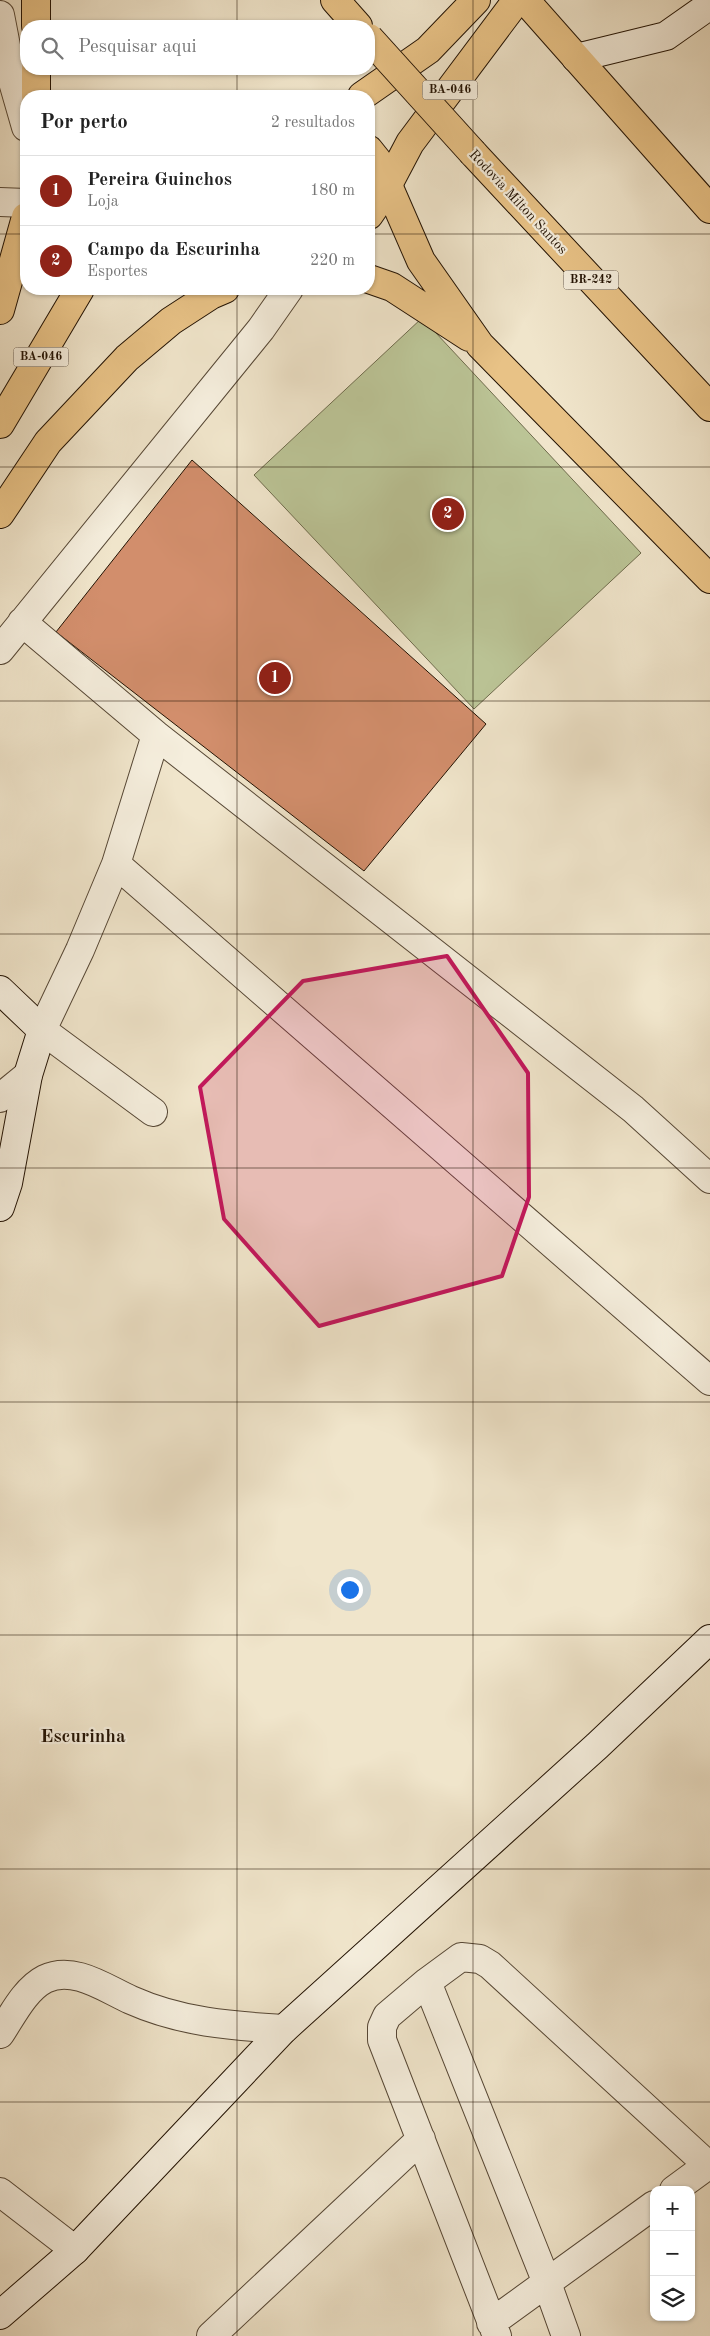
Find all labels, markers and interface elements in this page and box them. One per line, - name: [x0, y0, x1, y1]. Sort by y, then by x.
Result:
- search box: [20, 20, 375, 75]
- icon: search: [38, 34, 66, 62]
- text: Pesquisar aqui: [78, 38, 197, 57]
- road number: BA-046: [422, 80, 478, 100]
- text: Por perto: [40, 112, 128, 133]
- text: 2 resultados: [271, 115, 355, 131]
- street label: Rodovia Milton Santos: [466, 147, 570, 257]
- text: Pereira Guinchos: [87, 171, 232, 190]
- text: 1: [51, 183, 61, 199]
- text: 180 m: [310, 183, 355, 199]
- text: Loja: [87, 194, 119, 210]
- text: Campo da Escurinha: [87, 241, 260, 260]
- text: 2: [51, 253, 61, 269]
- text: 220 m: [310, 253, 355, 269]
- text: Esportes: [87, 264, 148, 280]
- road number: BR-242: [564, 270, 618, 290]
- road number: BA-046: [13, 348, 68, 367]
- pin: 2: [432, 495, 464, 533]
- pin: 1: [259, 659, 291, 697]
- your location: [337, 1577, 363, 1603]
- district label: Escurinha: [40, 1728, 126, 1747]
- map controls: [650, 2186, 695, 2321]
- button: +: [650, 2186, 695, 2231]
- button: −: [650, 2231, 695, 2276]
- button: layers: [650, 2276, 695, 2321]

